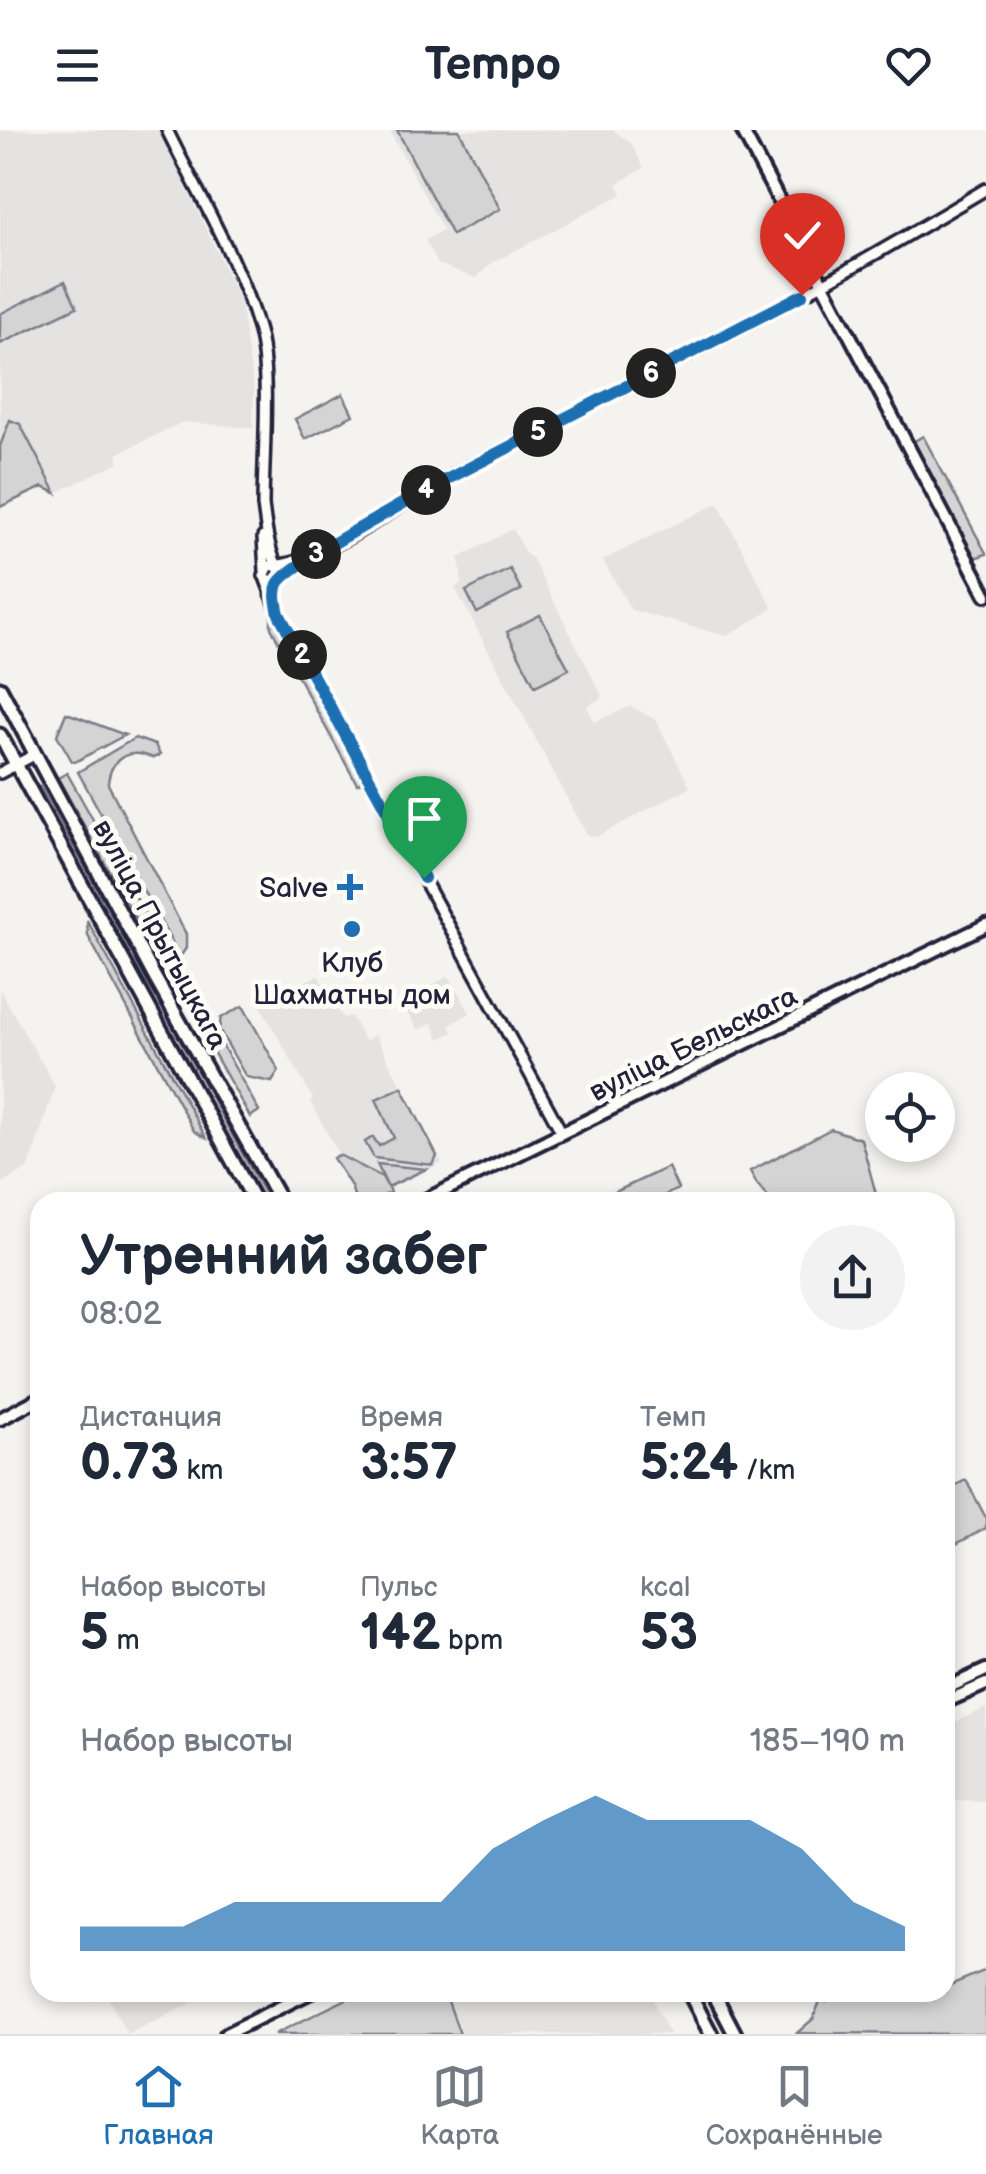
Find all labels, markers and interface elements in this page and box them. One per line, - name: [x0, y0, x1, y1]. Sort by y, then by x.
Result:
- icon: menu: [50, 38, 105, 93]
- text: Tempo: [425, 38, 561, 93]
- icon: heart: [881, 38, 936, 93]
- pin: [760, 193, 845, 296]
- icon: check: [775, 208, 830, 263]
- pin: 6: [626, 348, 676, 398]
- text: 6: [643, 356, 659, 389]
- pin: 5: [513, 407, 563, 457]
- text: 5: [530, 415, 546, 448]
- pin: 4: [401, 465, 451, 515]
- text: 4: [418, 473, 434, 506]
- pin: 3: [291, 529, 341, 579]
- text: 3: [308, 537, 324, 570]
- pin: 2: [277, 630, 327, 680]
- text: 2: [294, 638, 310, 671]
- pin: [382, 776, 467, 879]
- icon: arrive: [397, 791, 452, 846]
- street label: вуліца Прытыцкага: [85, 814, 234, 1056]
- place label: Salve: [259, 872, 328, 905]
- marker: Salve: [337, 874, 363, 900]
- marker: Клуб Шахматны дом: [341, 918, 363, 940]
- place label: Клуб Шахматны дом: [253, 947, 451, 1012]
- street label: вуліца Бельскага: [584, 980, 803, 1109]
- map controls: [865, 1072, 955, 1162]
- button: locate: [865, 1072, 955, 1162]
- text: Утренний забег: [80, 1224, 488, 1291]
- button: share: [800, 1225, 905, 1330]
- text: 08:02: [80, 1295, 162, 1334]
- text: Дистанция: [80, 1401, 222, 1434]
- text: Время: [360, 1401, 443, 1434]
- text: Темп: [640, 1401, 707, 1434]
- text: 0.73: [80, 1434, 179, 1494]
- text: 3:57: [360, 1434, 458, 1494]
- text: 5:24: [640, 1434, 738, 1494]
- text: km: [179, 1454, 223, 1487]
- text: /km: [738, 1454, 795, 1487]
- text: Набор высоты: [80, 1571, 266, 1604]
- text: Пульс: [360, 1571, 437, 1604]
- text: kcal: [640, 1571, 690, 1604]
- text: 5: [80, 1604, 109, 1664]
- text: 142: [360, 1604, 440, 1664]
- text: 53: [640, 1604, 698, 1664]
- text: m: [109, 1624, 140, 1657]
- text: bpm: [440, 1624, 503, 1657]
- text: Набор высоты: [80, 1722, 293, 1761]
- text: 185–190 m: [750, 1722, 905, 1761]
- tab: Главная: [103, 2059, 214, 2152]
- tab: Карта: [420, 2059, 499, 2152]
- tab: Сохранённые: [706, 2059, 883, 2152]

